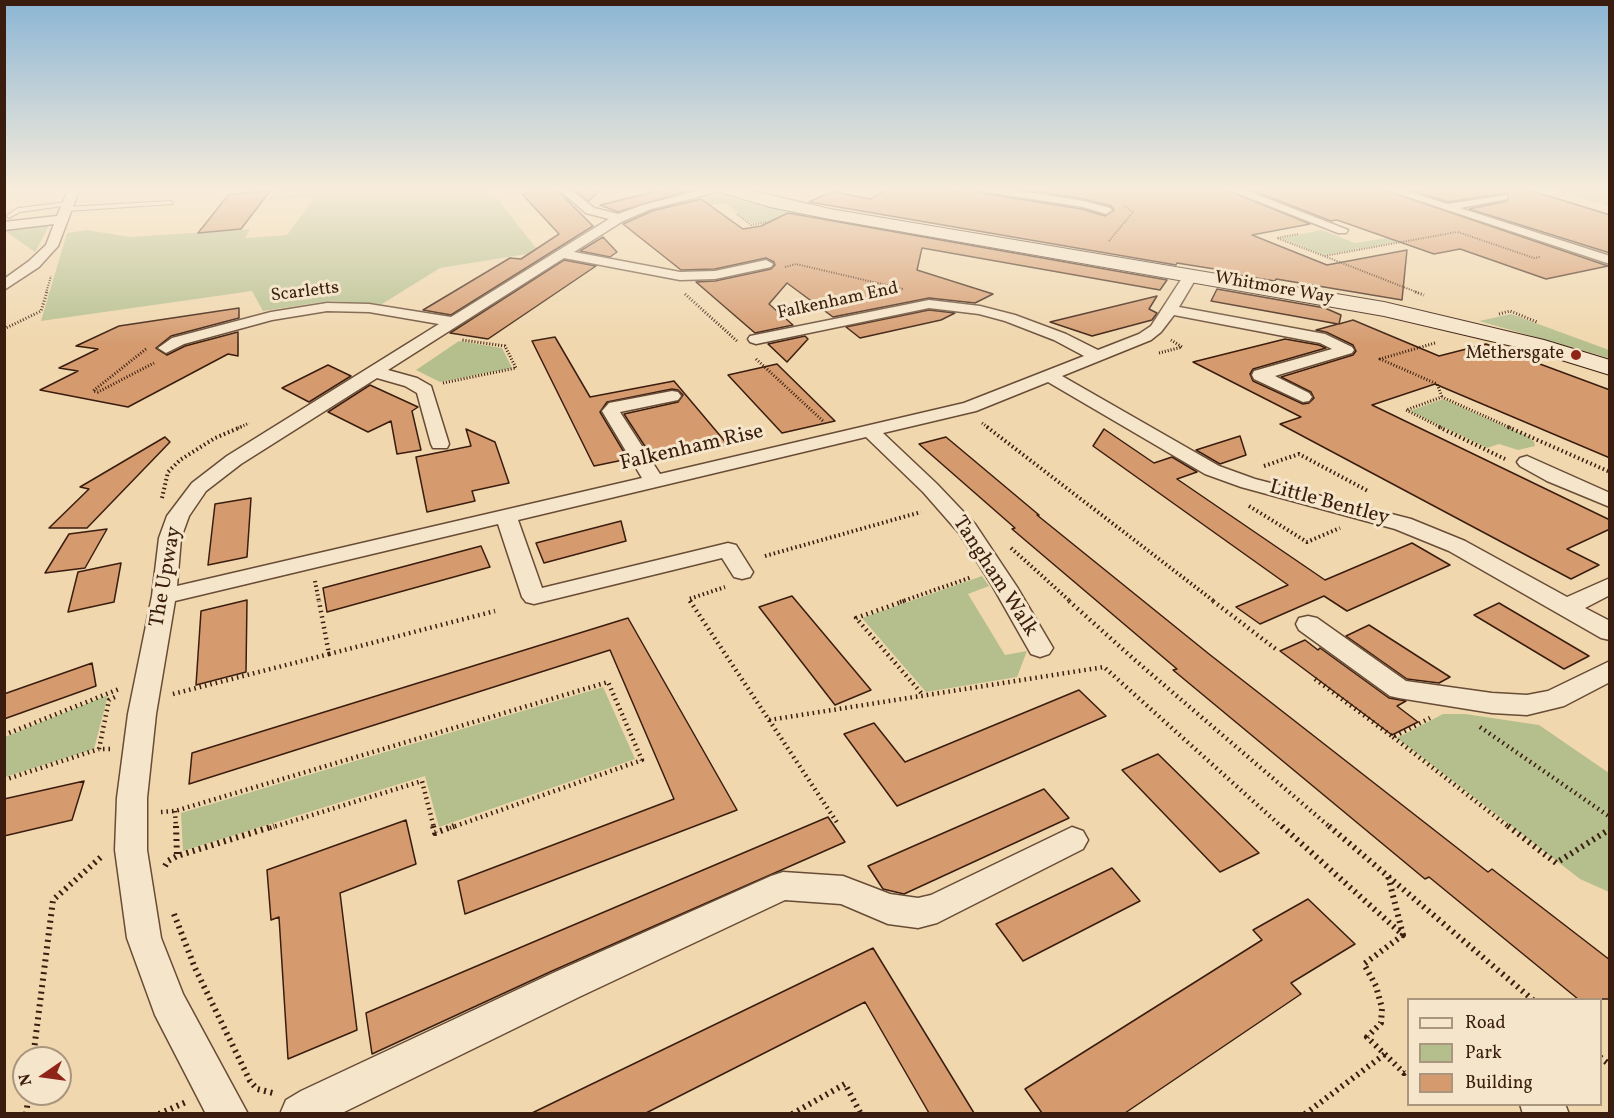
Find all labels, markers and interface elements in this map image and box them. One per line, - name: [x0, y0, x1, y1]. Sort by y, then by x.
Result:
- street label: Whitmore Way: [1213, 268, 1335, 310]
- street label: Scarletts: [270, 278, 340, 308]
- street label: Falkenham End: [775, 279, 901, 325]
- place label: Methersgate: [1466, 344, 1564, 366]
- marker: Methersgate: [1569, 348, 1583, 362]
- street label: Falkenham Rise: [618, 420, 766, 478]
- street label: Little Bentley: [1266, 476, 1392, 532]
- street label: Tangham Walk: [946, 512, 1042, 642]
- street label: The Upway: [146, 525, 188, 629]
- legend: [1407, 998, 1602, 1106]
- text: Road: [1465, 1011, 1506, 1036]
- text: Park: [1465, 1041, 1502, 1066]
- north arrow: [12, 1046, 72, 1106]
- text: N: [14, 1071, 38, 1088]
- text: Building: [1465, 1071, 1533, 1096]

